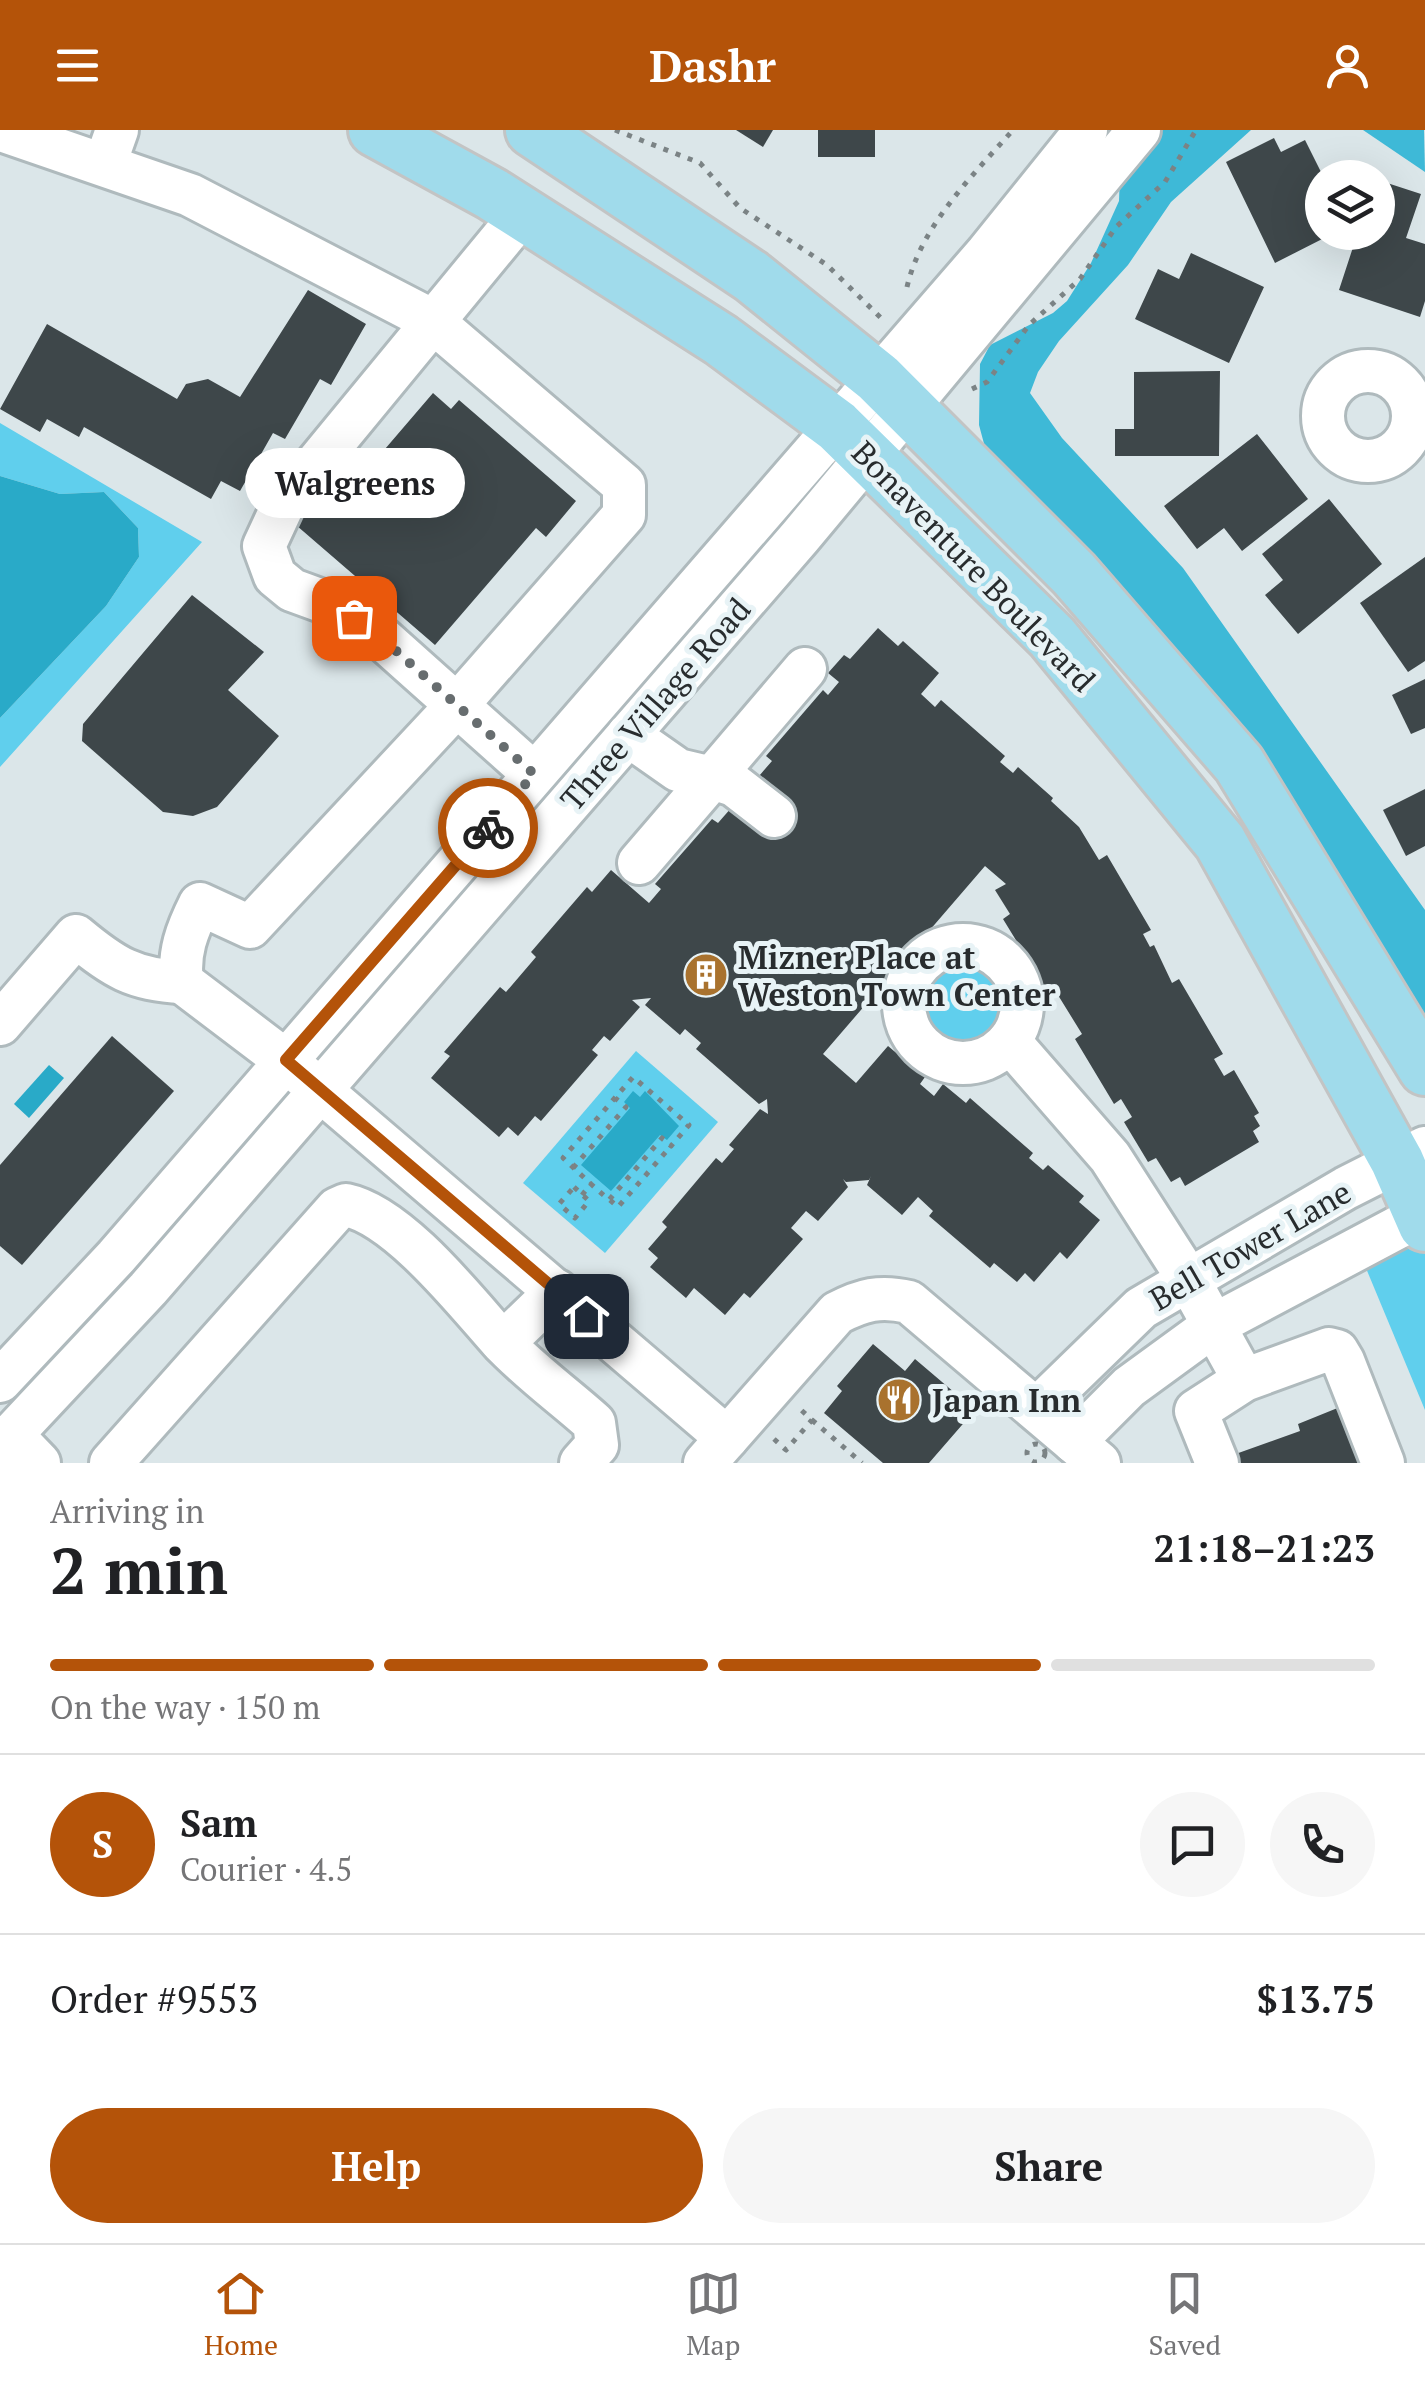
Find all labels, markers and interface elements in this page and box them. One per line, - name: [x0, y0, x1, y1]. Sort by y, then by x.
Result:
- text: Dashr: [649, 35, 776, 95]
- icon: menu: [50, 38, 105, 93]
- icon: person: [1320, 38, 1375, 93]
- map controls: [1305, 160, 1395, 250]
- button: layers: [1305, 160, 1395, 250]
- street label: Bonaventure Boulevard: [843, 432, 1105, 701]
- callout: Walgreens: [244, 448, 464, 518]
- text: Walgreens: [275, 462, 435, 504]
- pin: [312, 576, 397, 661]
- street label: Three Village Road: [551, 589, 759, 819]
- icon: bag: [327, 591, 382, 646]
- courier: [438, 778, 538, 878]
- icon: bike: [461, 801, 516, 856]
- place label: Mizner Place at Weston Town Center: [738, 936, 1056, 1015]
- building icon: Mizner Place at Weston Town Center: [683, 952, 729, 998]
- street label: Bell Tower Lane: [1142, 1170, 1358, 1320]
- pin: [544, 1274, 629, 1359]
- icon: home: [559, 1289, 614, 1344]
- restaurant icon: Japan Inn: [876, 1377, 922, 1423]
- place label: Japan Inn: [932, 1379, 1082, 1421]
- text: Arriving in: [50, 1490, 204, 1532]
- text: 21:18–21:23: [1153, 1523, 1375, 1573]
- text: 2 min: [50, 1526, 228, 1613]
- text: On the way · 150 m: [50, 1686, 320, 1728]
- button: chat: [1140, 1792, 1245, 1897]
- button: phone: [1270, 1792, 1375, 1897]
- text: Sam: [180, 1798, 257, 1848]
- text: S: [92, 1819, 113, 1869]
- text: Courier · 4.5: [180, 1848, 352, 1890]
- text: Order #9553: [50, 1974, 258, 2024]
- text: $13.75: [1256, 1974, 1375, 2024]
- button: Help: [50, 2108, 703, 2223]
- button: Share: [723, 2108, 1375, 2223]
- tab: Home: [204, 2266, 278, 2363]
- tab: Map: [686, 2266, 741, 2363]
- tab: Saved: [1149, 2266, 1221, 2363]

